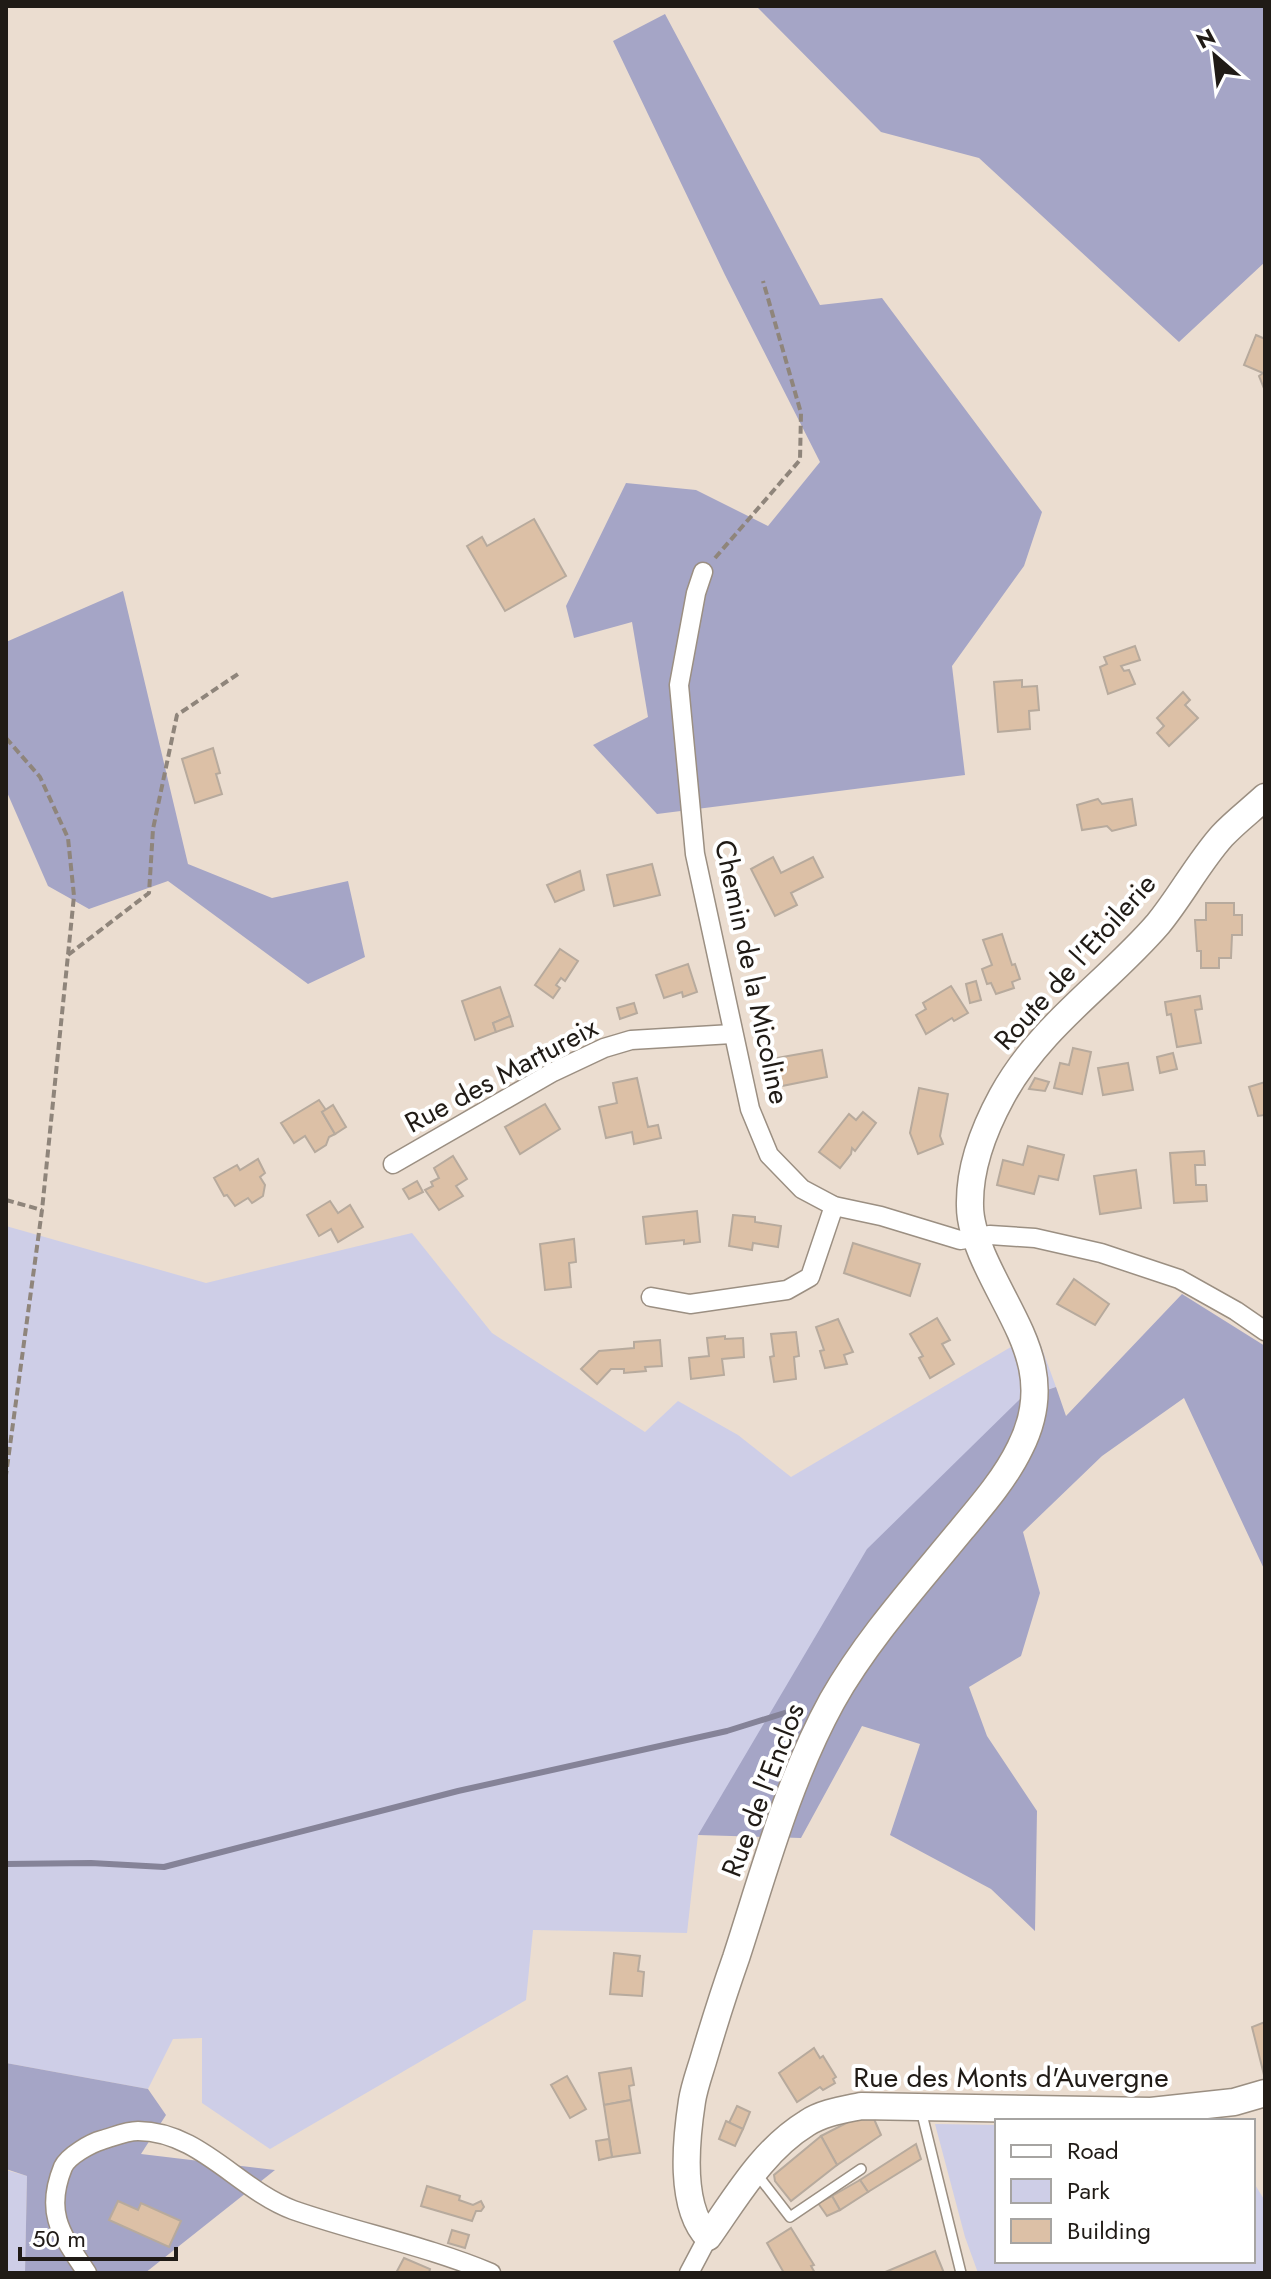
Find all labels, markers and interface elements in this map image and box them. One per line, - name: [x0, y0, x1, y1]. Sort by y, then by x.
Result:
- north arrow: [1175, 16, 1255, 96]
- text: N: [1190, 20, 1221, 57]
- street label: Chemin de la Micoline: [704, 836, 800, 1108]
- street label: Route de l'Etoilerie: [984, 865, 1166, 1059]
- street label: Rue des Martureix: [397, 1007, 605, 1143]
- street label: Rue de l'Enclos: [711, 1697, 815, 1883]
- street label: Rue des Monts d'Auvergne: [853, 2057, 1169, 2098]
- legend: [995, 2119, 1255, 2263]
- text: Road: [1067, 2133, 1119, 2168]
- text: Park: [1067, 2173, 1110, 2208]
- scale bar: [20, 2211, 176, 2261]
- text: Building: [1067, 2213, 1151, 2248]
- text: 50 m: [32, 2221, 86, 2256]

